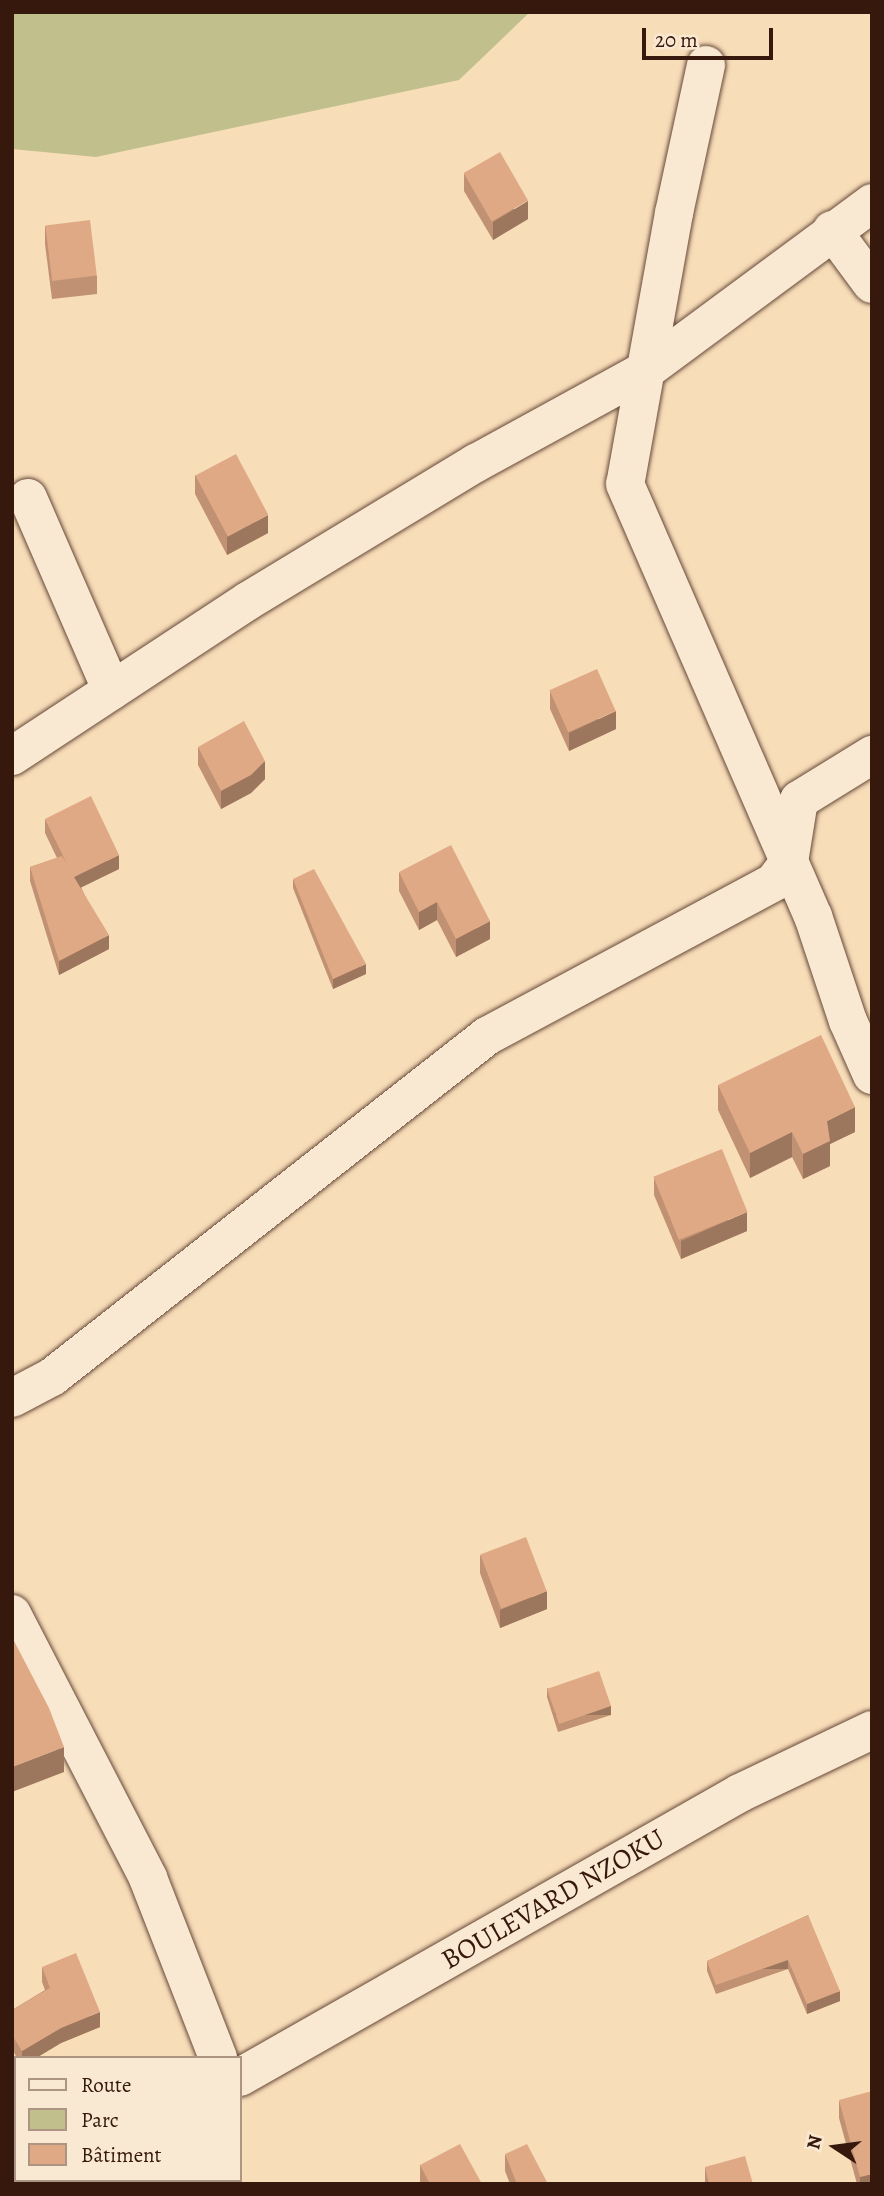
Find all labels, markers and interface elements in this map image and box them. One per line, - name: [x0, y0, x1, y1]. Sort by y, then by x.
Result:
- scale bar: [646, 14, 777, 58]
- text: 20 m: [655, 26, 698, 54]
- street label: BOULEVARD NZOKU: [435, 1821, 671, 1977]
- legend: [14, 2056, 242, 2182]
- text: Route: [81, 2071, 131, 2099]
- text: Parc: [81, 2106, 119, 2134]
- north arrow: [800, 2112, 870, 2182]
- text: N: [800, 2133, 829, 2152]
- text: Bâtiment: [81, 2141, 162, 2169]

